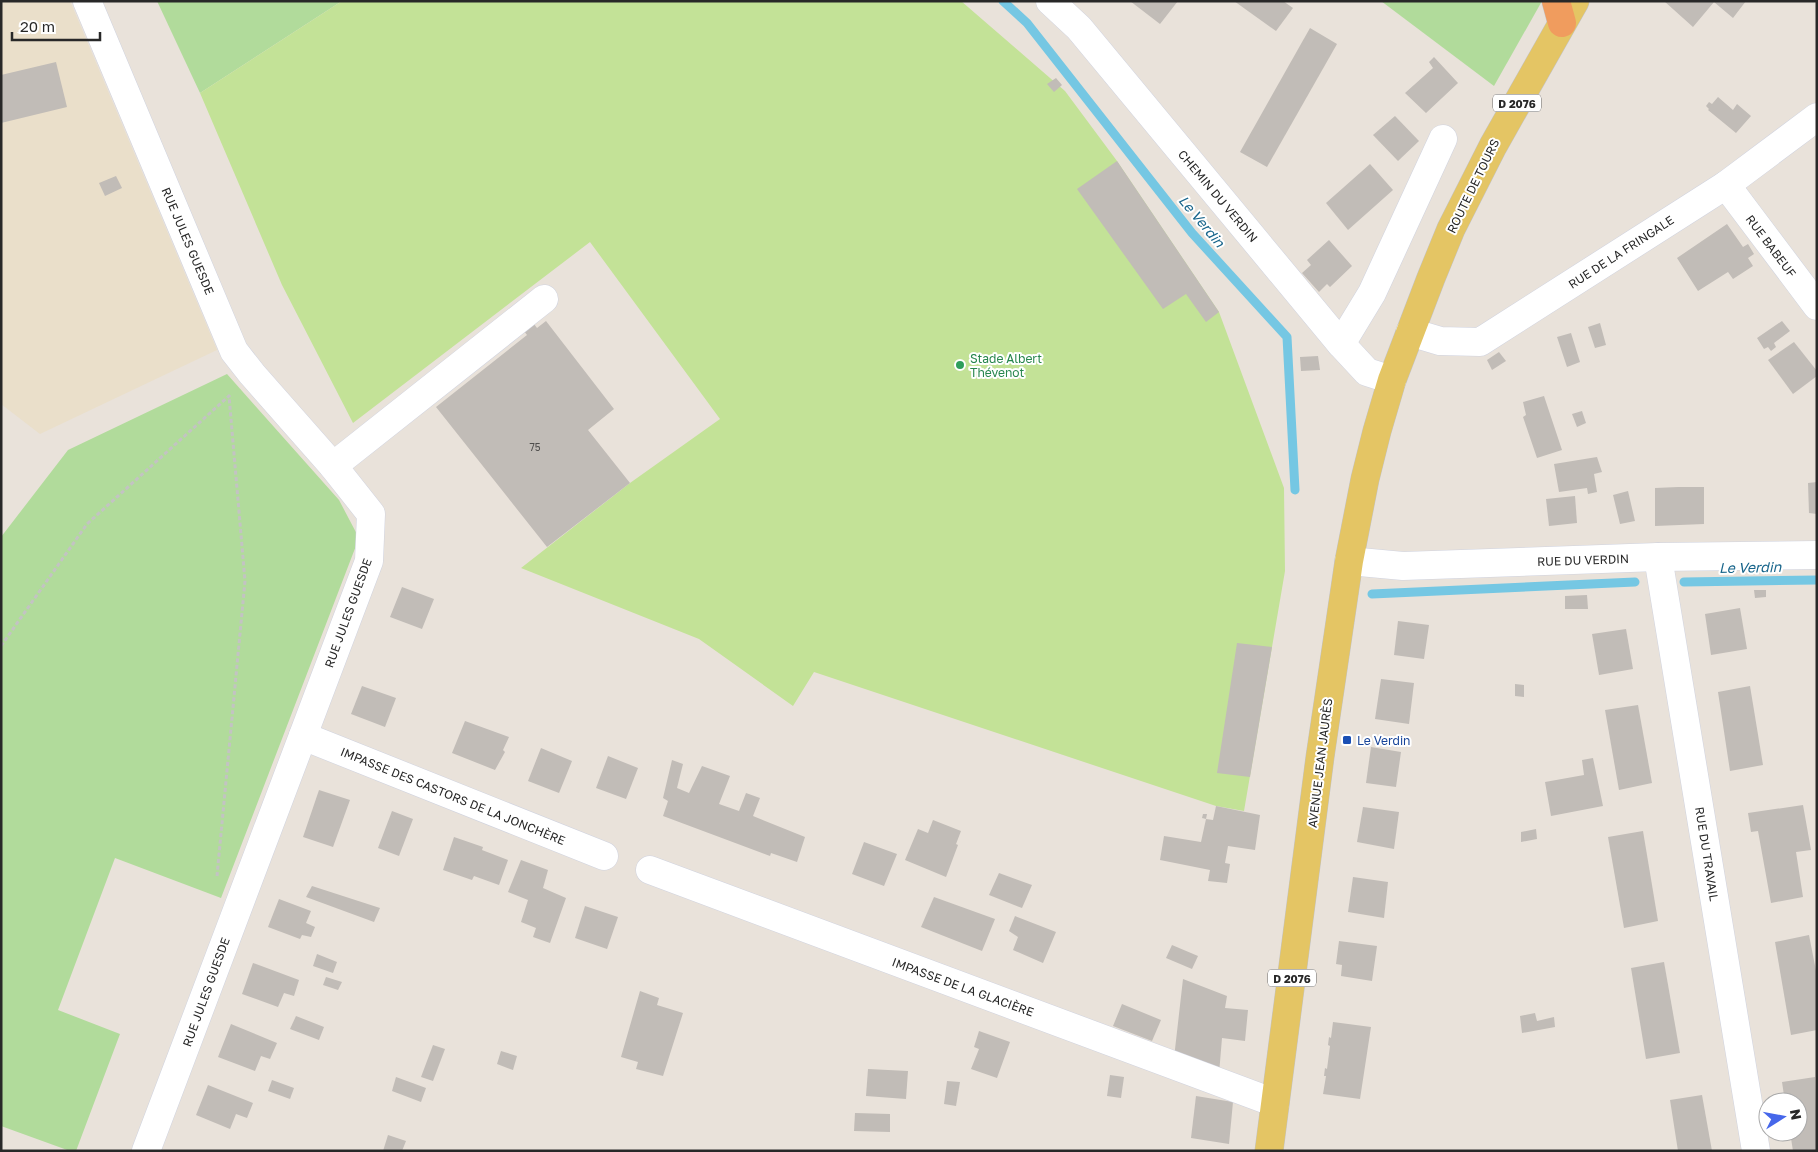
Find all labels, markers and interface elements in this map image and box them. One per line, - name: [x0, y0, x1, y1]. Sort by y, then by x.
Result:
- scale bar: [12, 10, 100, 42]
- text: 20 m: [20, 17, 55, 35]
- road number: D 2076: [1493, 95, 1541, 112]
- street label: ROUTE DE TOURS: [1444, 136, 1502, 236]
- street label: CHEMIN DU VERDIN: [1175, 147, 1261, 245]
- street label: RUE JULES GUESDE: [159, 185, 217, 297]
- water label: Le Verdin: [1175, 192, 1229, 251]
- street label: RUE DE LA FRINGALE: [1565, 212, 1677, 292]
- street label: RUE BABEUF: [1743, 212, 1799, 280]
- place label: Stade Albert Thévenot: [970, 351, 1042, 380]
- marker: Stade Albert Thévenot: [954, 359, 966, 371]
- house number: 75: [529, 441, 541, 453]
- street label: RUE DU VERDIN: [1537, 551, 1629, 569]
- street label: RUE JULES GUESDE: [321, 556, 375, 670]
- water label: Le Verdin: [1719, 558, 1783, 576]
- street label: AVENUE JEAN JAURÈS: [1305, 697, 1335, 829]
- place label: Le Verdin: [1357, 733, 1411, 748]
- marker: Le Verdin: [1341, 734, 1353, 746]
- street label: IMPASSE DES CASTORS DE LA JONCHÈRE: [338, 744, 568, 848]
- street label: RUE DU TRAVAIL: [1692, 806, 1722, 902]
- street label: RUE JULES GUESDE: [179, 935, 233, 1049]
- street label: IMPASSE DE LA GLACIÈRE: [890, 954, 1036, 1020]
- road number: D 2076: [1268, 970, 1316, 986]
- north arrow: [1758, 1092, 1808, 1142]
- text: N: [1787, 1108, 1806, 1121]

